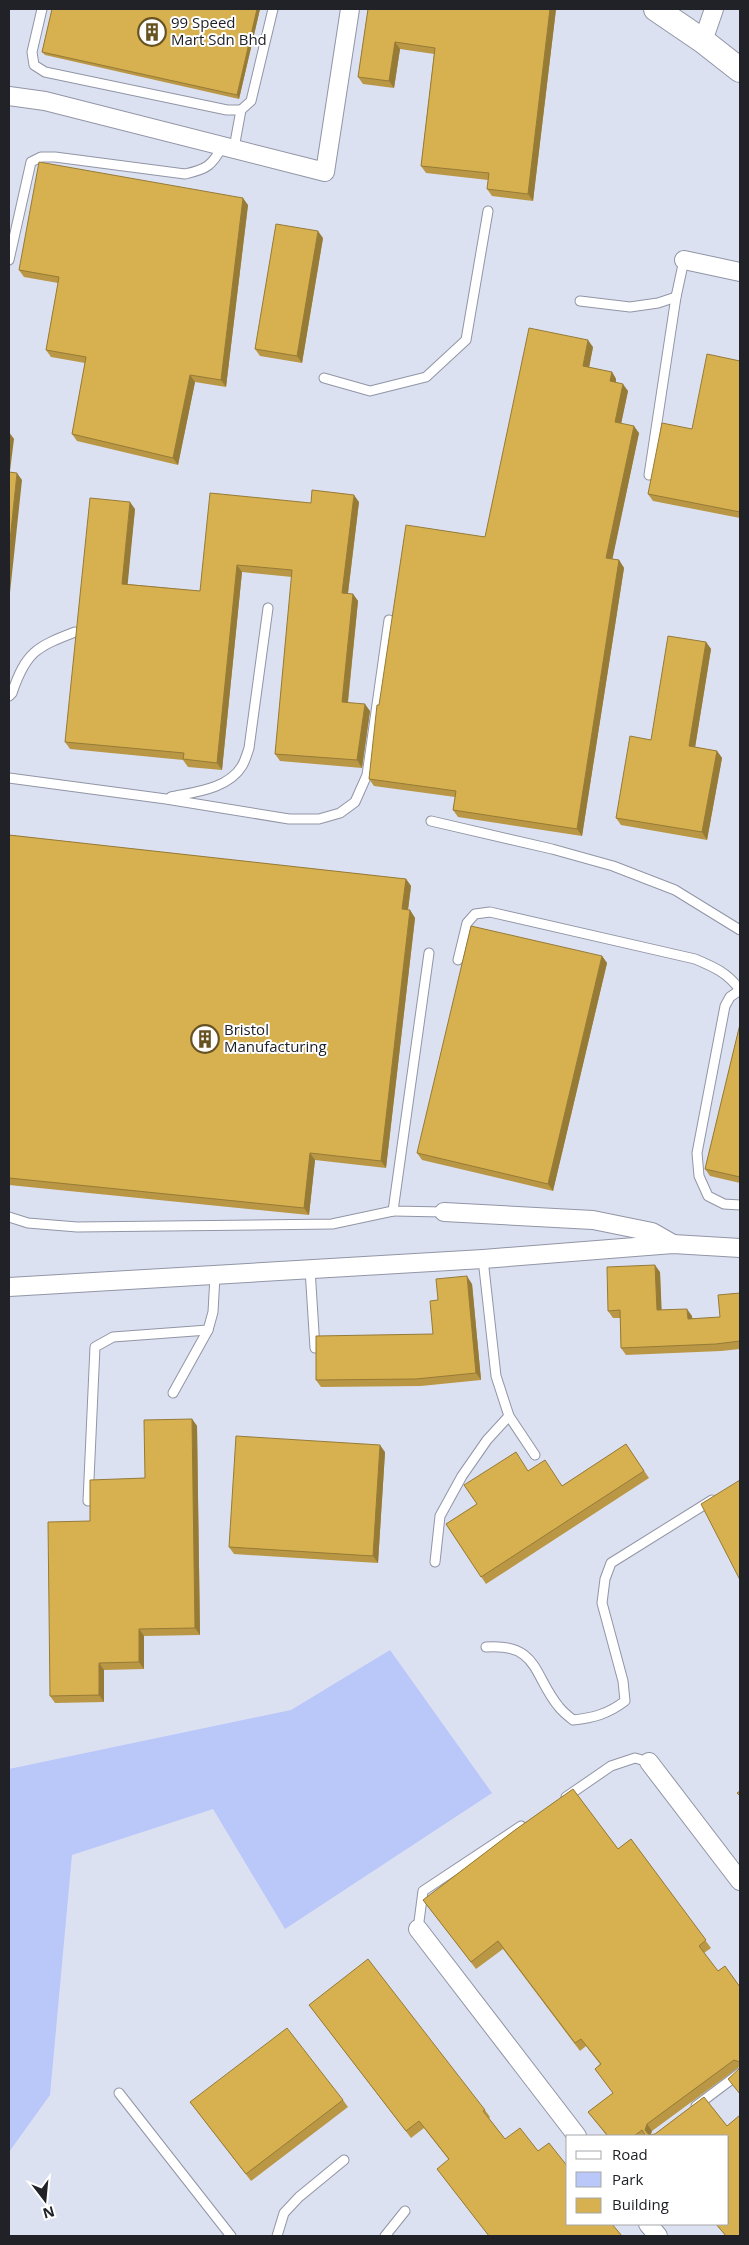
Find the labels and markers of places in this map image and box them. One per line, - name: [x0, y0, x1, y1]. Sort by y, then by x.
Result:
- place label: 99 Speed Mart Sdn Bhd: [171, 12, 267, 49]
- building icon: 99 Speed Mart Sdn Bhd: [137, 17, 167, 47]
- place label: Bristol Manufacturing: [224, 1019, 327, 1056]
- building icon: Bristol Manufacturing: [190, 1024, 220, 1054]

